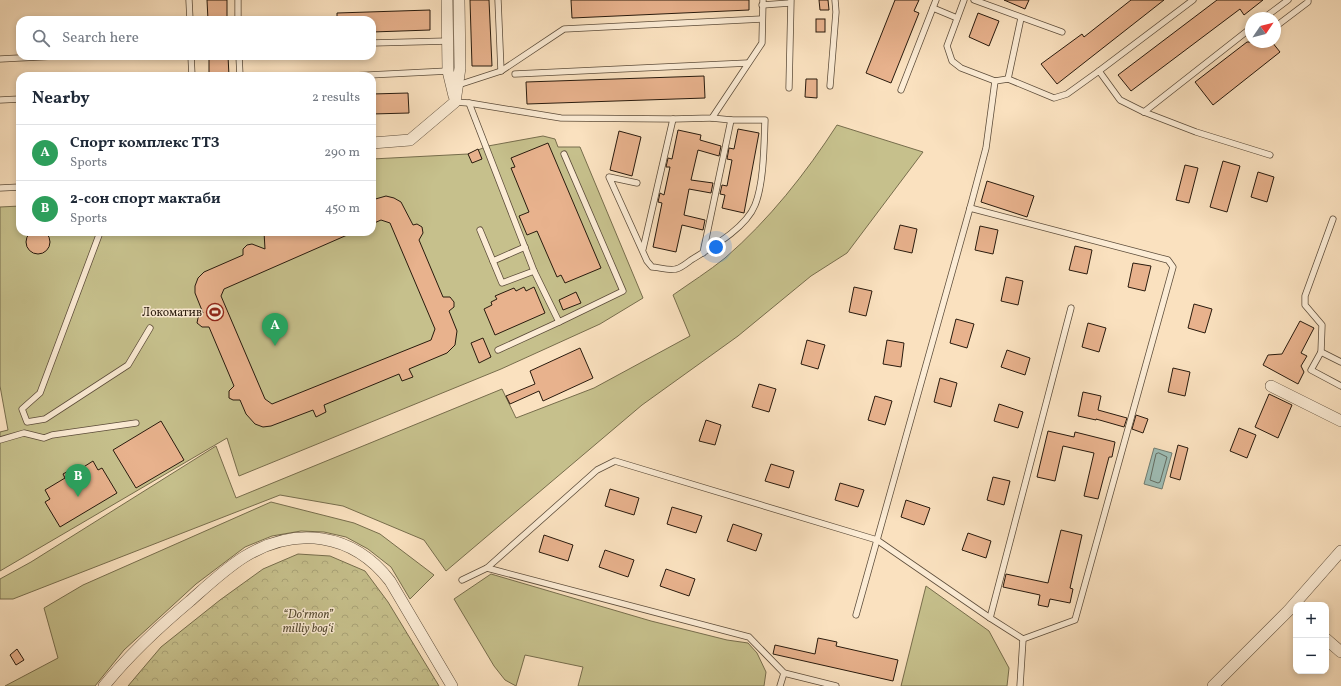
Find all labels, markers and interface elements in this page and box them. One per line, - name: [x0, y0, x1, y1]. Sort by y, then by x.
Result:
- north arrow: [1245, 12, 1281, 48]
- search box: [16, 16, 376, 60]
- icon: search: [30, 27, 52, 49]
- text: Search here: [62, 28, 139, 49]
- text: Nearby: [32, 87, 90, 110]
- text: 2 results: [312, 89, 360, 107]
- text: Спорт комплекс ТТЗ: [70, 133, 220, 154]
- text: A: [40, 144, 50, 162]
- text: 290 m: [324, 144, 360, 162]
- text: Sports: [70, 154, 107, 172]
- text: 2-сон спорт мактаби: [70, 189, 221, 210]
- text: B: [41, 200, 49, 218]
- text: 450 m: [325, 200, 360, 218]
- text: Sports: [70, 210, 107, 228]
- your location: [706, 237, 726, 257]
- sports icon: Локоматив: [205, 302, 225, 322]
- place label: Локоматив: [142, 305, 202, 321]
- pin: A: [262, 313, 288, 346]
- pin: B: [65, 464, 91, 497]
- map controls: [1293, 602, 1329, 674]
- button: +: [1293, 602, 1329, 638]
- park label: “Do‘rmon” milliy bog‘i: [283, 607, 334, 637]
- button: −: [1293, 638, 1329, 674]

